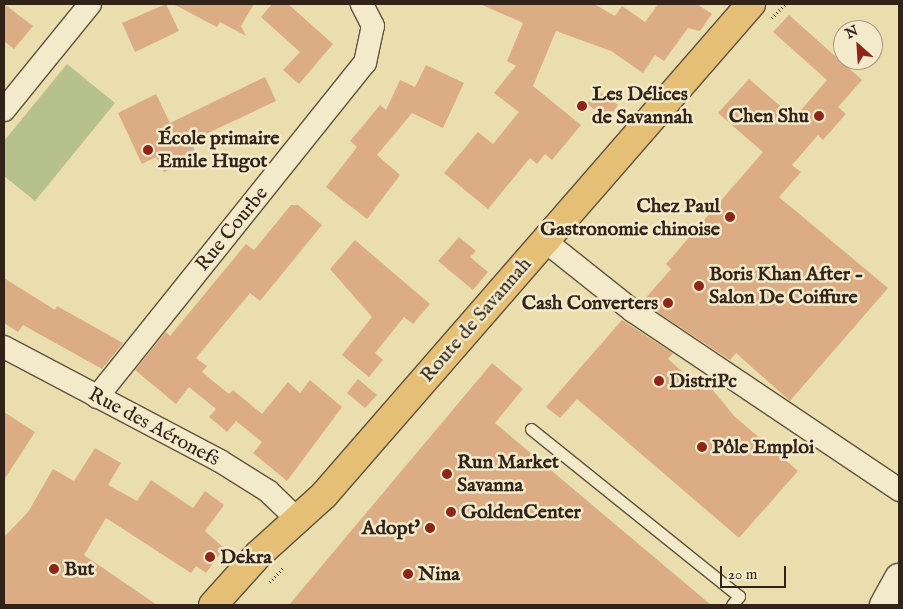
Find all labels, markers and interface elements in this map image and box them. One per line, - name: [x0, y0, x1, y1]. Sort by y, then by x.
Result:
- north arrow: [833, 20, 883, 70]
- text: N: [842, 22, 861, 43]
- place label: Les Délices de Savannah: [592, 82, 693, 129]
- marker: Les Délices de Savannah: [576, 100, 588, 112]
- place label: Chen Shu: [729, 104, 809, 128]
- marker: Chen Shu: [813, 110, 825, 122]
- place label: École primaire Emile Hugot: [158, 126, 280, 173]
- marker: École primaire Emile Hugot: [142, 144, 154, 156]
- street label: Rue Courbe: [191, 182, 273, 276]
- place label: Chez Paul Gastronomie chinoise: [540, 194, 720, 241]
- marker: Chez Paul Gastronomie chinoise: [724, 211, 736, 223]
- street label: Route de Savannah: [415, 253, 537, 387]
- place label: Boris Khan After - Salon De Coiffure: [709, 262, 864, 309]
- marker: Boris Khan After - Salon De Coiffure: [693, 280, 705, 292]
- place label: Cash Converters: [522, 291, 658, 315]
- marker: Cash Converters: [662, 297, 674, 309]
- place label: DistriPc: [669, 369, 737, 393]
- marker: DistriPc: [653, 375, 665, 387]
- street label: Rue des Aéronefs: [84, 382, 224, 472]
- place label: Pôle Emploi: [712, 435, 814, 459]
- marker: Pôle Emploi: [696, 441, 708, 453]
- place label: Run Market Savanna: [457, 450, 559, 497]
- marker: Run Market Savanna: [441, 468, 453, 480]
- place label: GoldenCenter: [461, 500, 581, 524]
- marker: GoldenCenter: [445, 506, 457, 518]
- place label: Adopt': [362, 516, 420, 540]
- marker: Adopt': [424, 522, 436, 534]
- place label: Dekra: [220, 545, 272, 569]
- marker: Dekra: [204, 551, 216, 563]
- scale bar: [723, 556, 789, 588]
- place label: But: [64, 557, 94, 581]
- place label: Nina: [418, 562, 460, 586]
- marker: But: [48, 563, 60, 575]
- text: 20 m: [728, 565, 757, 584]
- marker: Nina: [402, 568, 414, 580]

